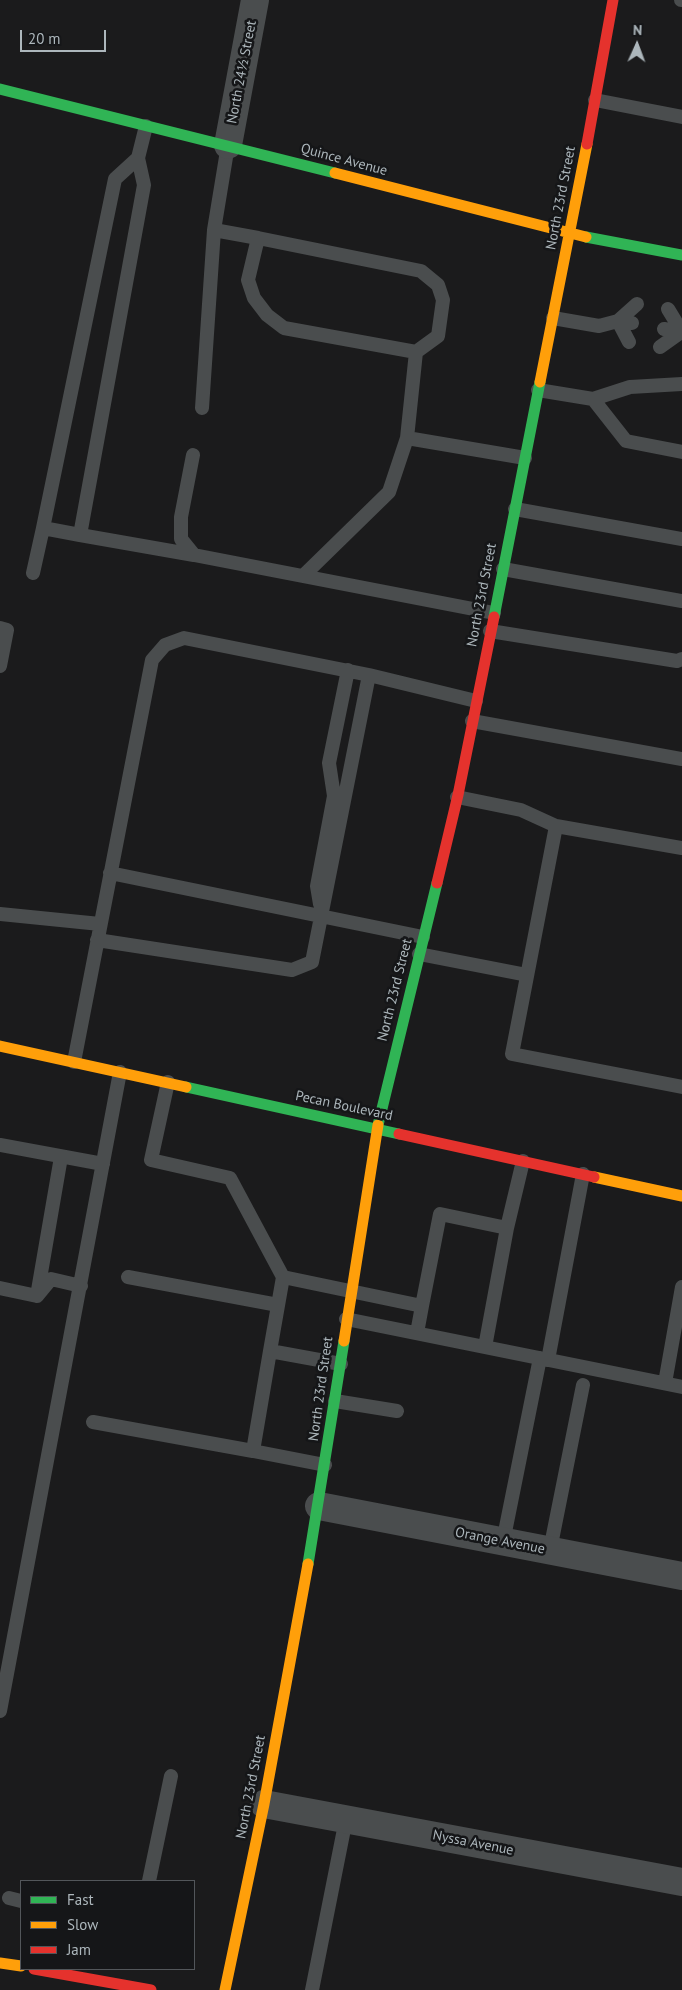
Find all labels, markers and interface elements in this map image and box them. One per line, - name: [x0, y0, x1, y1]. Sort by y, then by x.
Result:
- street label: North 24½ Street: [224, 19, 260, 125]
- scale bar: [22, 20, 109, 52]
- north arrow: [612, 20, 662, 70]
- text: N: [633, 21, 642, 39]
- text: 20 m: [28, 29, 61, 48]
- street label: Quince Avenue: [299, 140, 389, 180]
- street label: North 23rd Street: [543, 145, 579, 251]
- street label: North 23rd Street: [464, 542, 500, 648]
- street label: North 23rd Street: [374, 937, 416, 1043]
- street label: Pecan Boulevard: [294, 1087, 394, 1125]
- street label: North 23rd Street: [305, 1336, 337, 1442]
- street label: Orange Avenue: [454, 1524, 546, 1558]
- street label: North 23rd Street: [233, 1734, 269, 1840]
- street label: Nyssa Avenue: [431, 1827, 515, 1859]
- legend: [20, 1880, 195, 1970]
- text: Fast: [67, 1890, 94, 1909]
- text: Slow: [67, 1915, 98, 1934]
- text: Jam: [67, 1940, 91, 1959]

